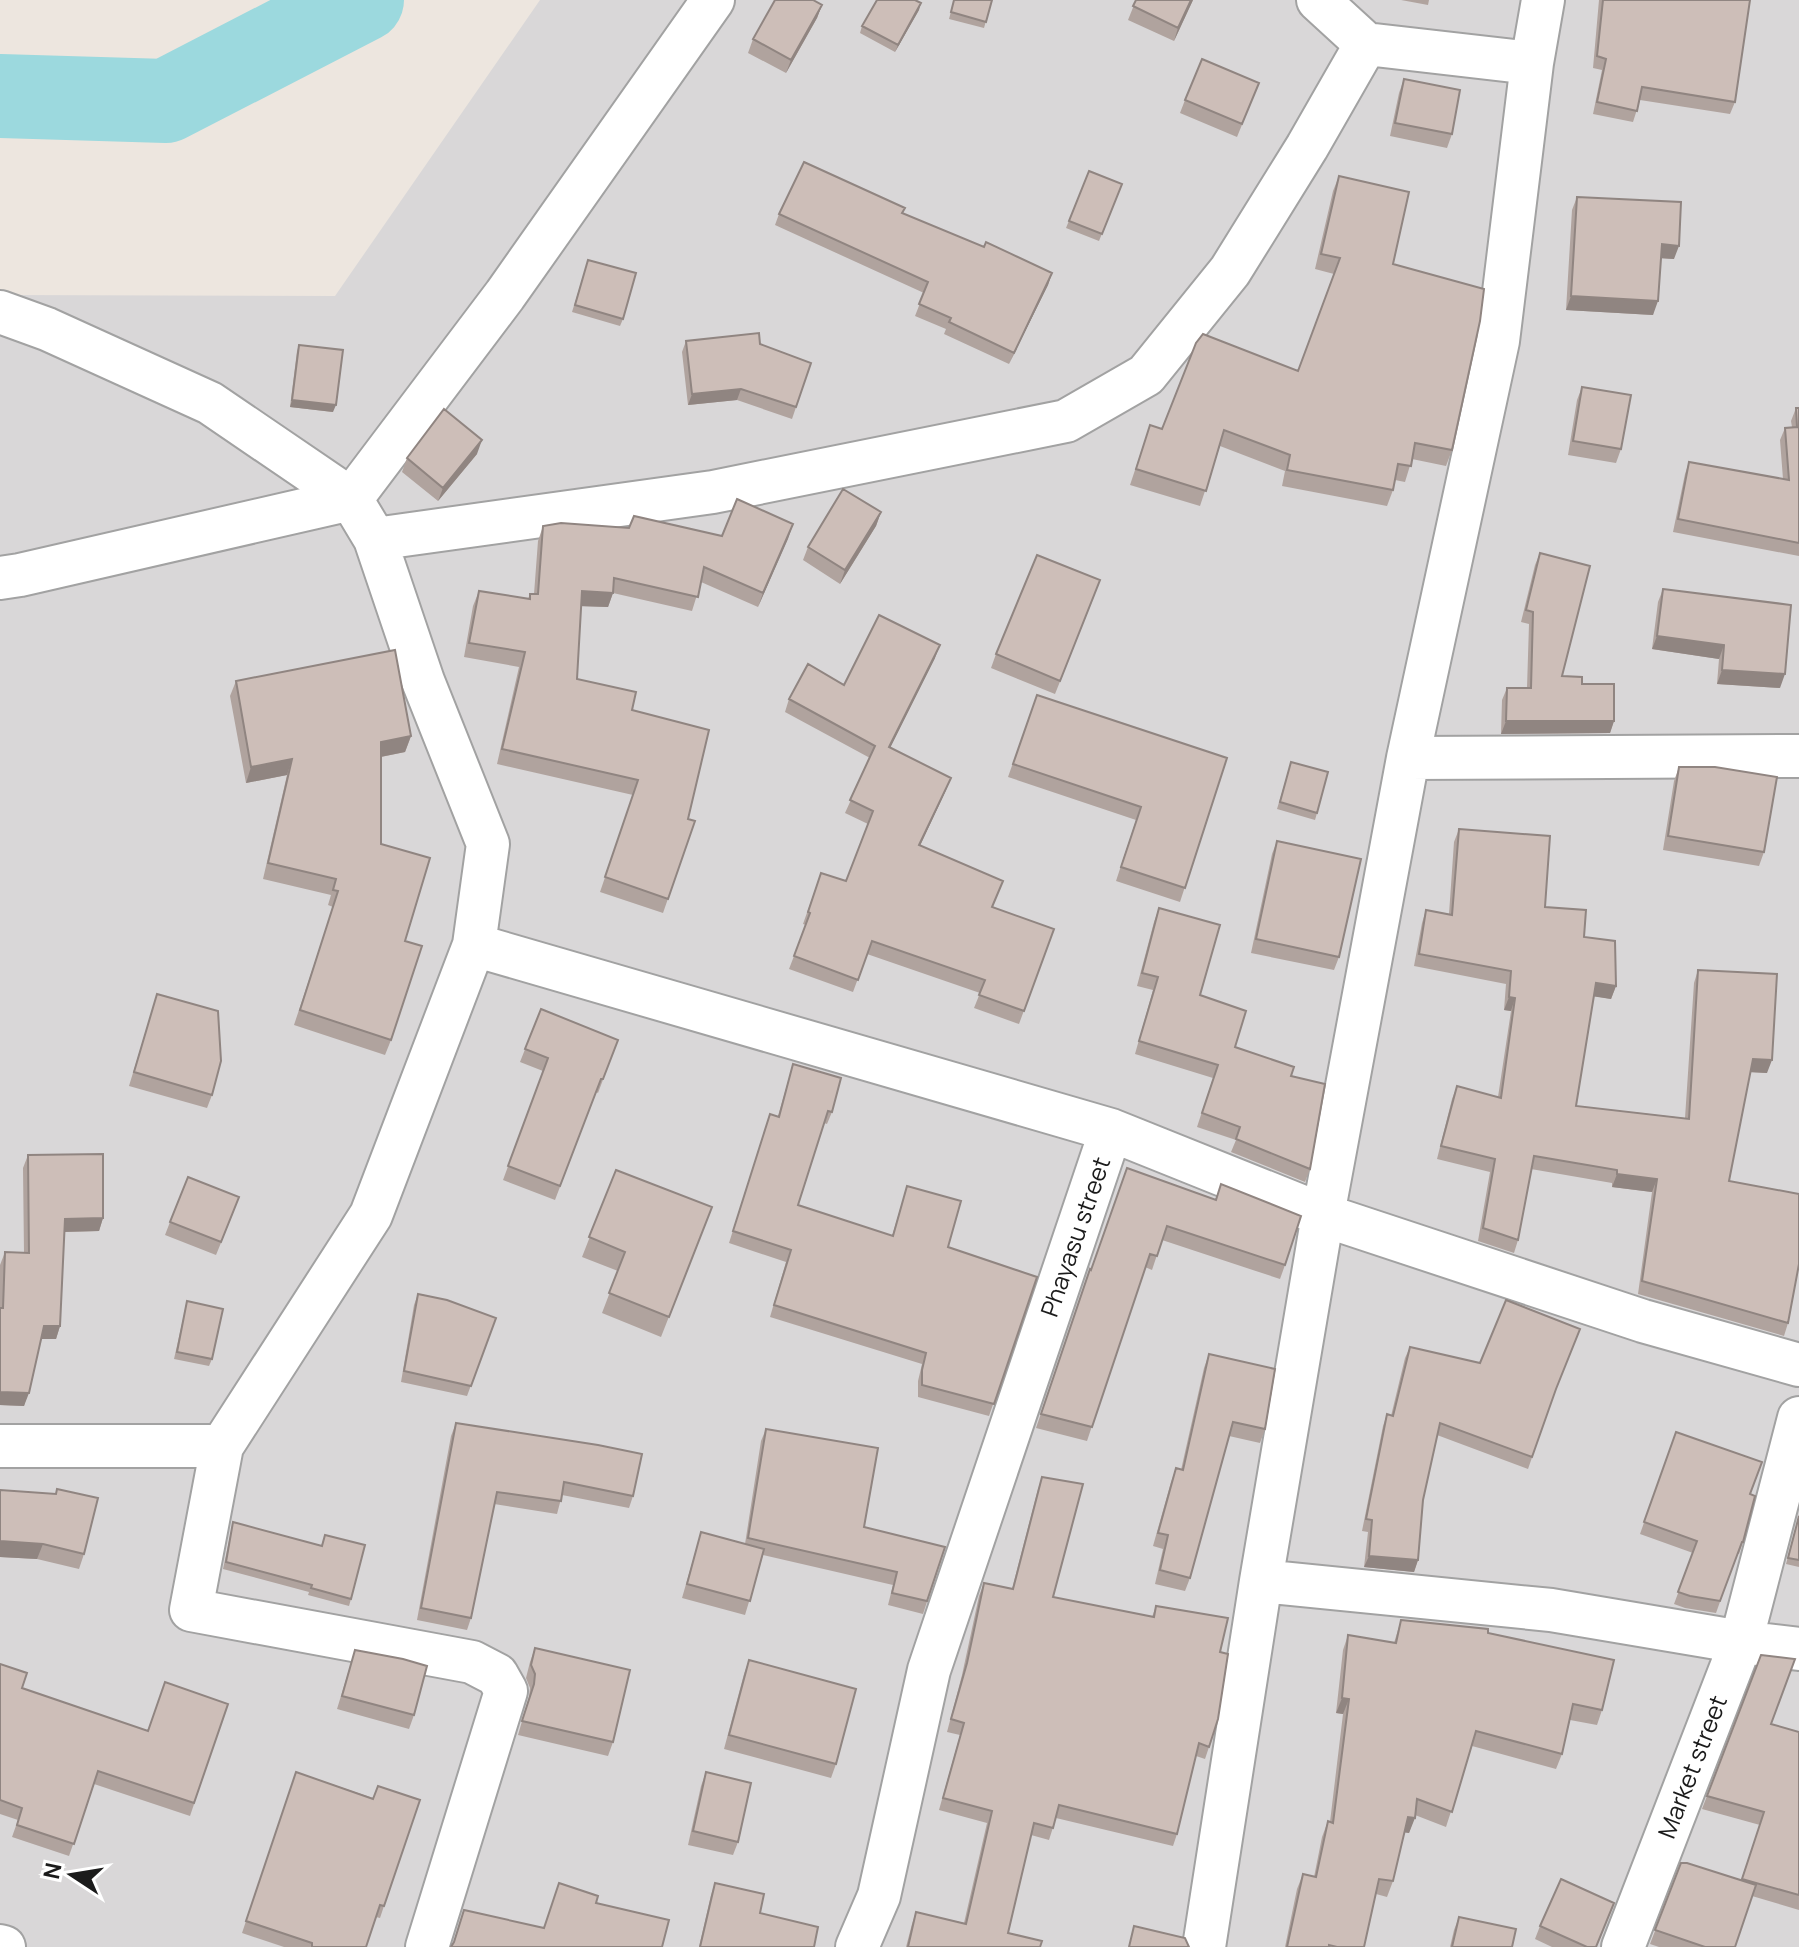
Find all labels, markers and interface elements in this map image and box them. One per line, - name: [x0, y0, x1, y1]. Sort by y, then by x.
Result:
- street label: Phayasu street: [1032, 1152, 1117, 1321]
- street label: Market street: [1649, 1690, 1734, 1843]
- north arrow: [32, 1835, 112, 1915]
- text: N: [36, 1860, 69, 1882]

